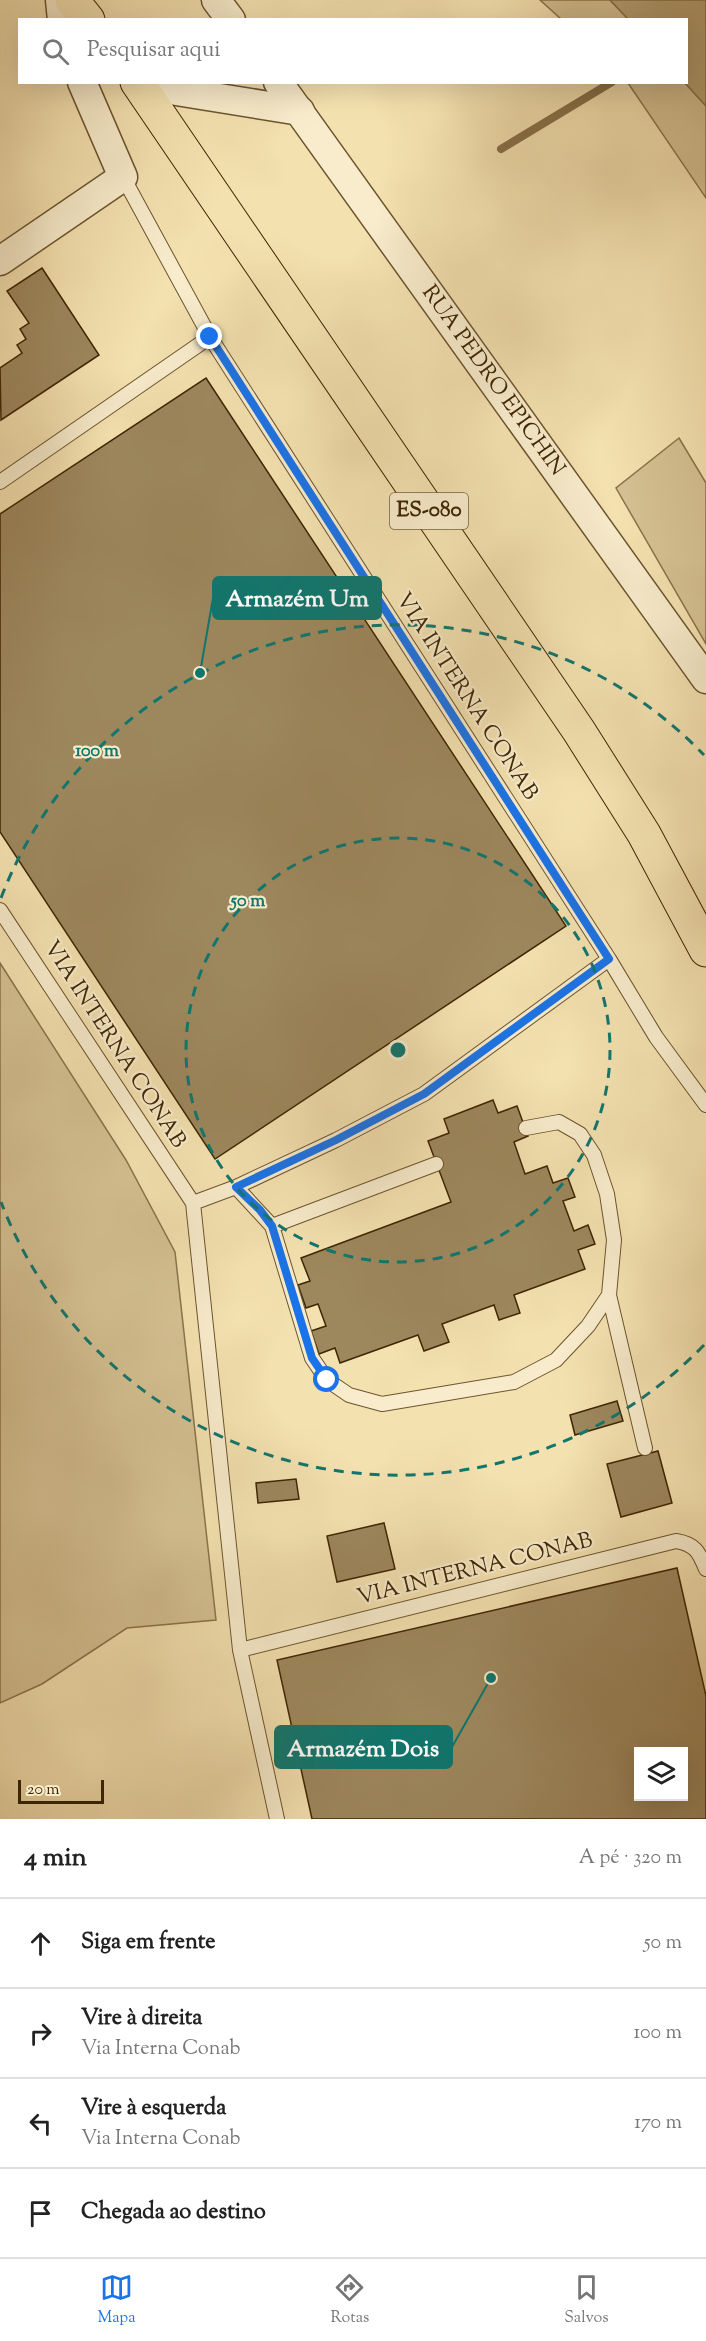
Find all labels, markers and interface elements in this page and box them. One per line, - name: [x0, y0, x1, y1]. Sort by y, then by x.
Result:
- search box: [18, 18, 688, 84]
- icon: search: [39, 35, 72, 68]
- text: Pesquisar aqui: [87, 35, 221, 67]
- street label: RUA PEDRO EPICHIN: [413, 279, 572, 483]
- route end: [196, 323, 222, 349]
- road number: ES-080: [390, 493, 468, 529]
- callout: Armazém Um: [213, 577, 381, 619]
- text: Armazém Um: [225, 583, 369, 617]
- street label: VIA INTERNA CONAB: [387, 587, 545, 807]
- text: 100 m: [75, 739, 119, 765]
- text: 50 m: [229, 889, 265, 915]
- street label: VIA INTERNA CONAB: [35, 935, 193, 1155]
- centre of rings: [388, 1040, 408, 1060]
- route start: [313, 1366, 339, 1392]
- street label: VIA INTERNA CONAB: [354, 1525, 596, 1615]
- callout: Armazém Dois: [275, 1726, 452, 1768]
- text: Armazém Dois: [287, 1733, 439, 1767]
- map controls: [634, 1747, 688, 1801]
- button: layers: [634, 1747, 688, 1801]
- scale bar: [18, 1777, 104, 1804]
- text: 20 m: [27, 1779, 60, 1802]
- text: 4 min: [24, 1840, 87, 1877]
- text: A pé · 320 m: [579, 1844, 682, 1873]
- icon: ahead: [24, 1927, 57, 1960]
- text: Siga em frente: [81, 1927, 216, 1959]
- text: 50 m: [644, 1929, 682, 1958]
- text: Vire à direita: [81, 2003, 203, 2035]
- icon: right: [24, 2017, 57, 2050]
- text: 100 m: [633, 2019, 682, 2048]
- text: Via Interna Conab: [81, 2035, 241, 2064]
- text: Vire à esquerda: [81, 2093, 226, 2125]
- icon: left: [24, 2107, 57, 2140]
- text: 170 m: [634, 2109, 682, 2138]
- text: Via Interna Conab: [81, 2125, 241, 2154]
- icon: arrive: [24, 2197, 57, 2230]
- text: Chegada ao destino: [81, 2197, 266, 2229]
- tab: Mapa: [97, 2271, 136, 2330]
- tab: Rotas: [331, 2271, 369, 2330]
- tab: Salvos: [564, 2271, 609, 2330]

